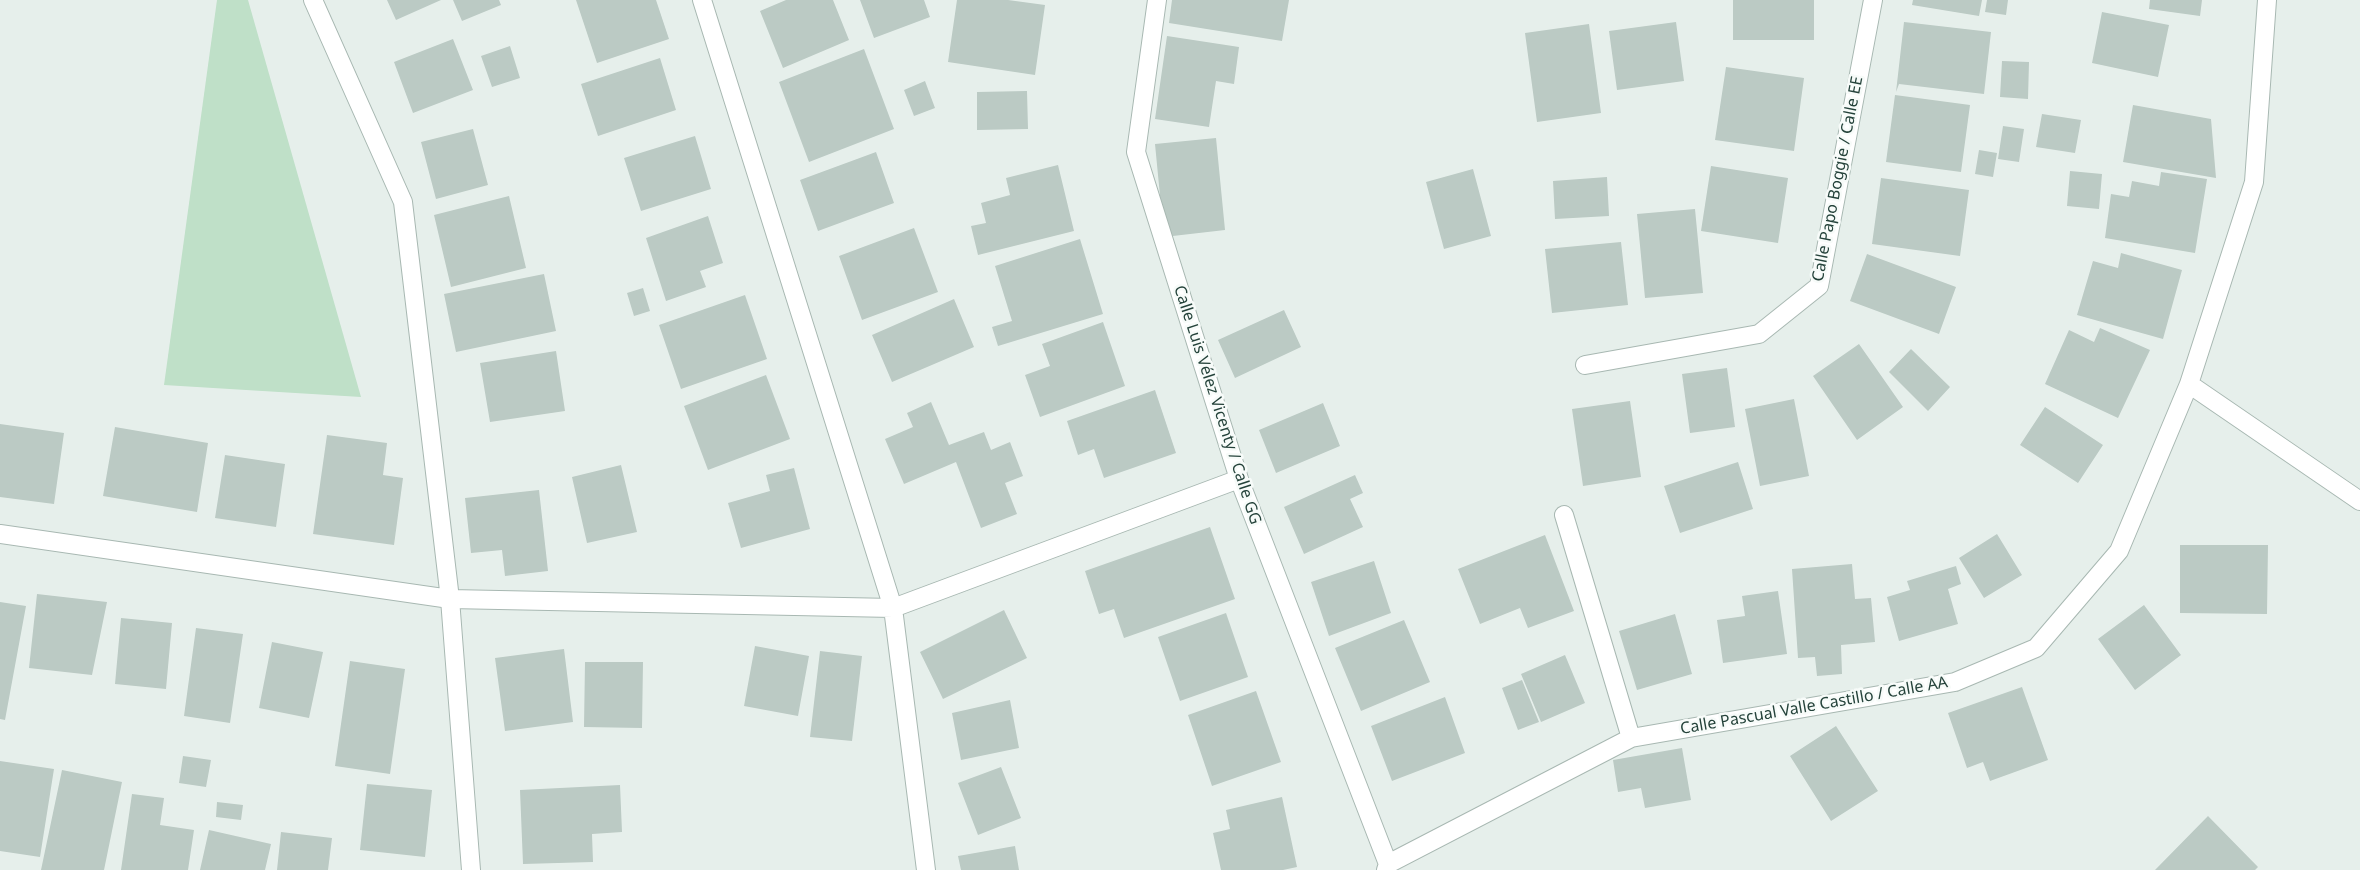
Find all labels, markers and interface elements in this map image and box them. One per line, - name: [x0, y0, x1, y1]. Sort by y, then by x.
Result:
- street label: Calle Papo Boggie / Calle EE: [1809, 75, 1867, 283]
- street label: Calle Luis Vélez Vicenty / Calle GG: [1169, 283, 1265, 527]
- street label: Calle Pascual Valle Castillo / Calle AA: [1679, 673, 1949, 739]

